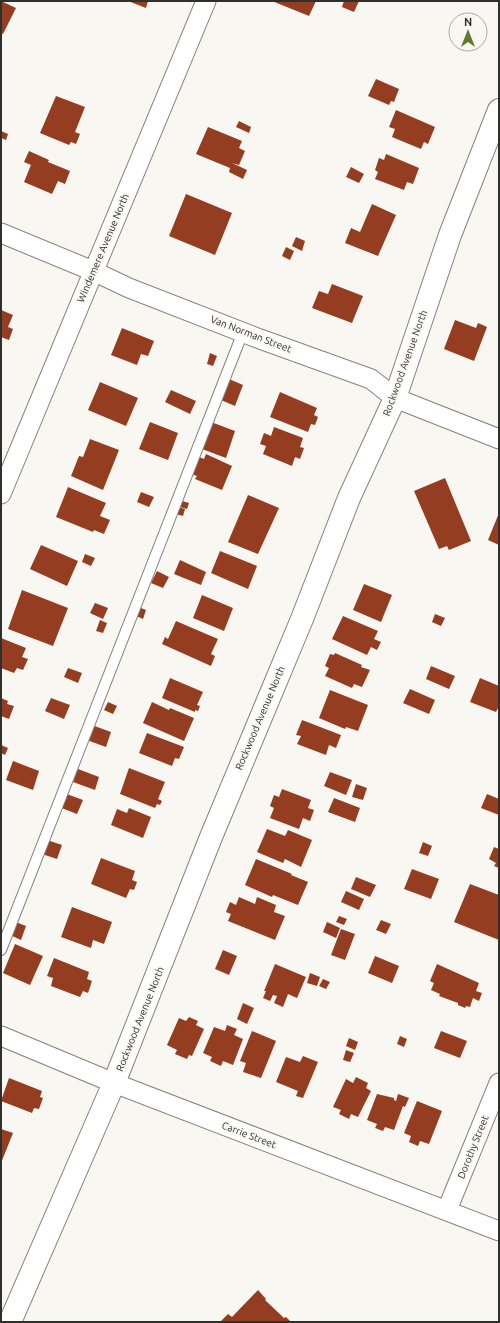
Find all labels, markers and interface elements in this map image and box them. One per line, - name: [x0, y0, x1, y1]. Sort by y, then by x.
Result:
- north arrow: [448, 12, 488, 52]
- text: N: [464, 16, 472, 28]
- street label: Windemere Avenue North: [75, 192, 131, 304]
- street label: Rockwood Avenue North: [381, 309, 429, 417]
- street label: Van Norman Street: [209, 313, 293, 355]
- street label: Rockwood Avenue North: [233, 664, 287, 772]
- street label: Rockwood Avenue North: [114, 965, 166, 1073]
- street label: Dorothy Street: [455, 1114, 491, 1180]
- street label: Carrie Street: [220, 1120, 278, 1150]

